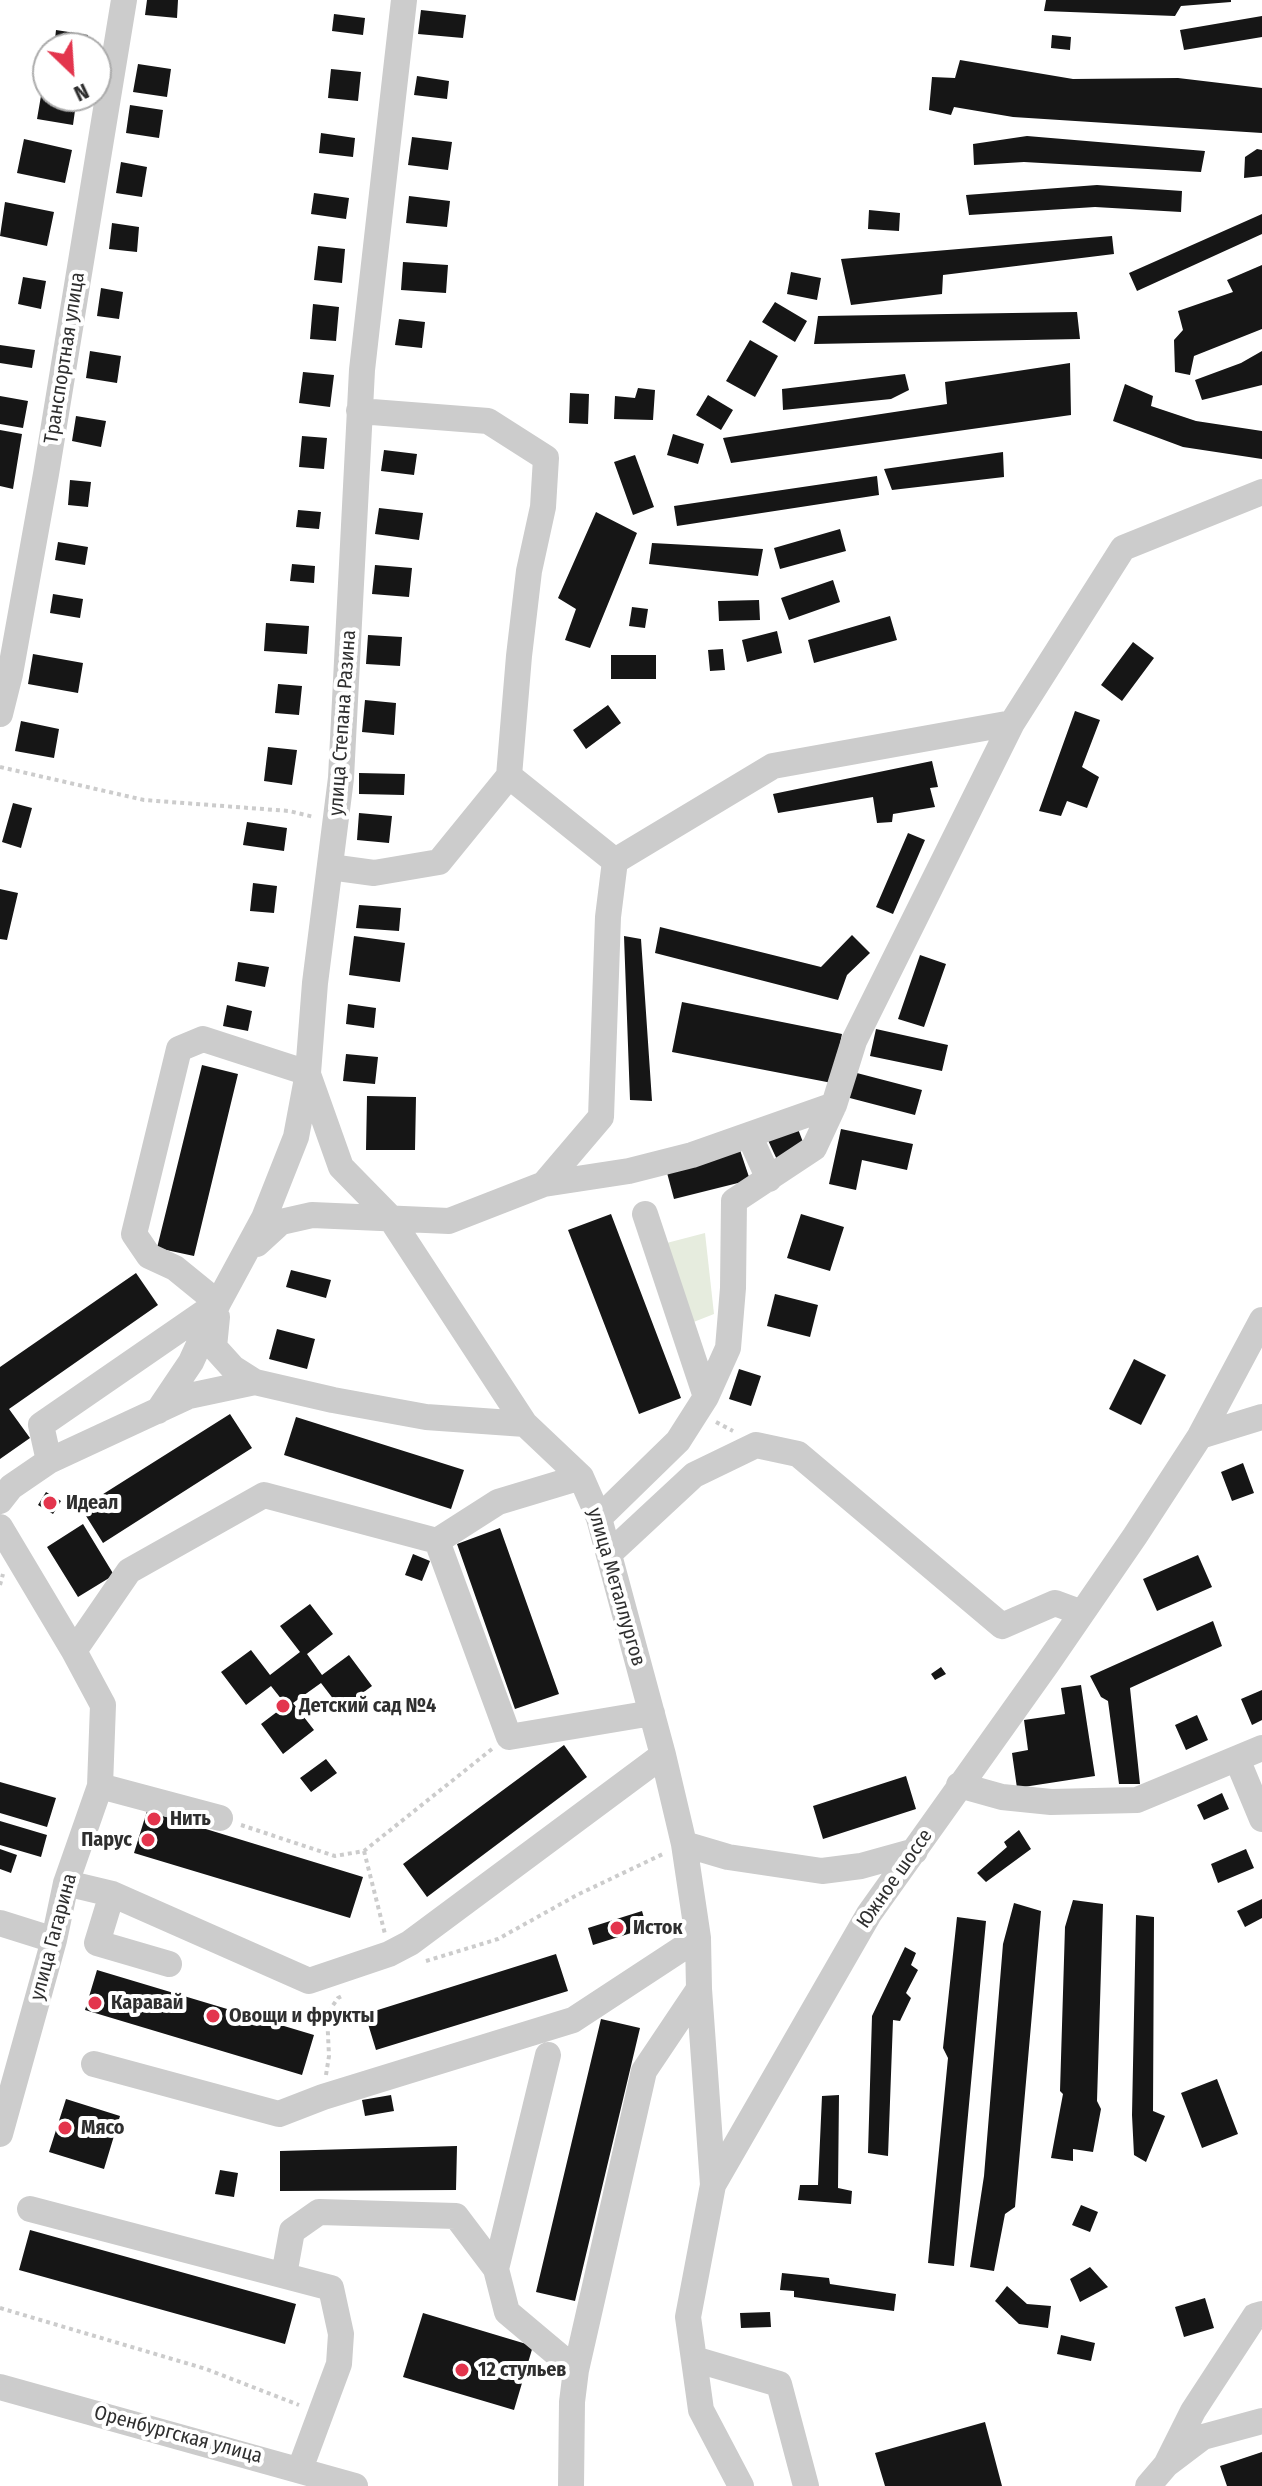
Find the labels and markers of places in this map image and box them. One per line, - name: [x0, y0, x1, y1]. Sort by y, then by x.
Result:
- place label: Идеал: [66, 1491, 118, 1515]
- marker: Идеал: [41, 1494, 59, 1512]
- place label: Детский сад №4: [299, 1694, 436, 1718]
- marker: Детский сад №4: [274, 1697, 292, 1715]
- place label: Нить: [170, 1807, 211, 1831]
- marker: Нить: [145, 1810, 163, 1828]
- place label: Парус: [81, 1828, 132, 1852]
- marker: Парус: [139, 1831, 157, 1849]
- place label: Исток: [633, 1916, 682, 1940]
- marker: Исток: [608, 1919, 626, 1937]
- place label: Каравай: [111, 1991, 183, 2015]
- marker: Каравай: [86, 1994, 104, 2012]
- place label: Овощи и фрукты: [229, 2004, 374, 2028]
- marker: Овощи и фрукты: [204, 2007, 222, 2025]
- place label: Мясо: [81, 2116, 124, 2140]
- marker: Мясо: [56, 2119, 74, 2137]
- place label: 12 стульев: [478, 2358, 566, 2382]
- marker: 12 стульев: [453, 2361, 471, 2379]

